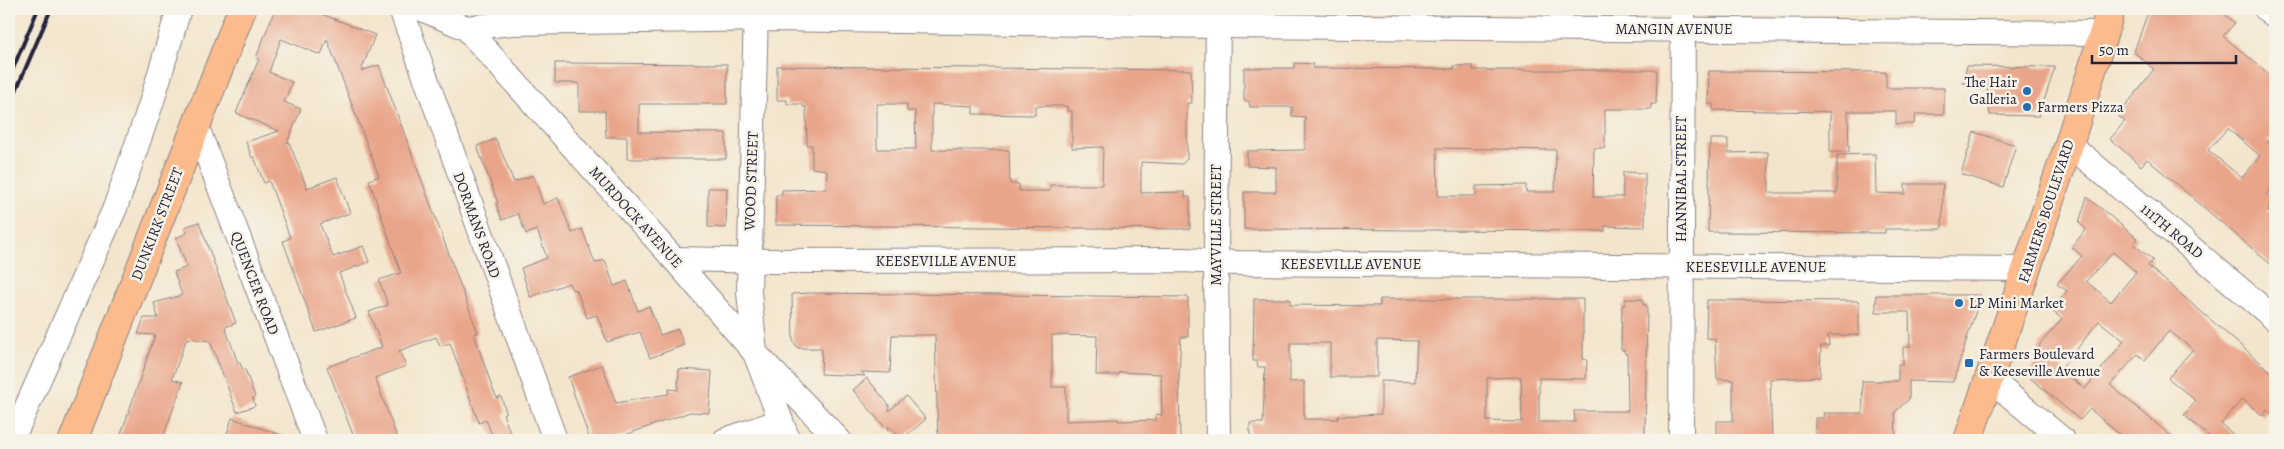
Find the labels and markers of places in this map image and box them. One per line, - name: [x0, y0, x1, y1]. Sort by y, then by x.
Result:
- place label: The Hair Galleria: [1964, 72, 2017, 109]
- marker: The Hair Galleria: [2021, 85, 2033, 97]
- place label: Farmers Pizza: [2037, 97, 2124, 117]
- marker: Farmers Pizza: [2021, 101, 2033, 113]
- place label: LP Mini Market: [1969, 293, 2064, 313]
- marker: LP Mini Market: [1953, 297, 1965, 309]
- place label: Farmers Boulevard & Keeseville Avenue: [1979, 344, 2100, 381]
- marker: Farmers Boulevard & Keeseville Avenue: [1963, 357, 1975, 369]

